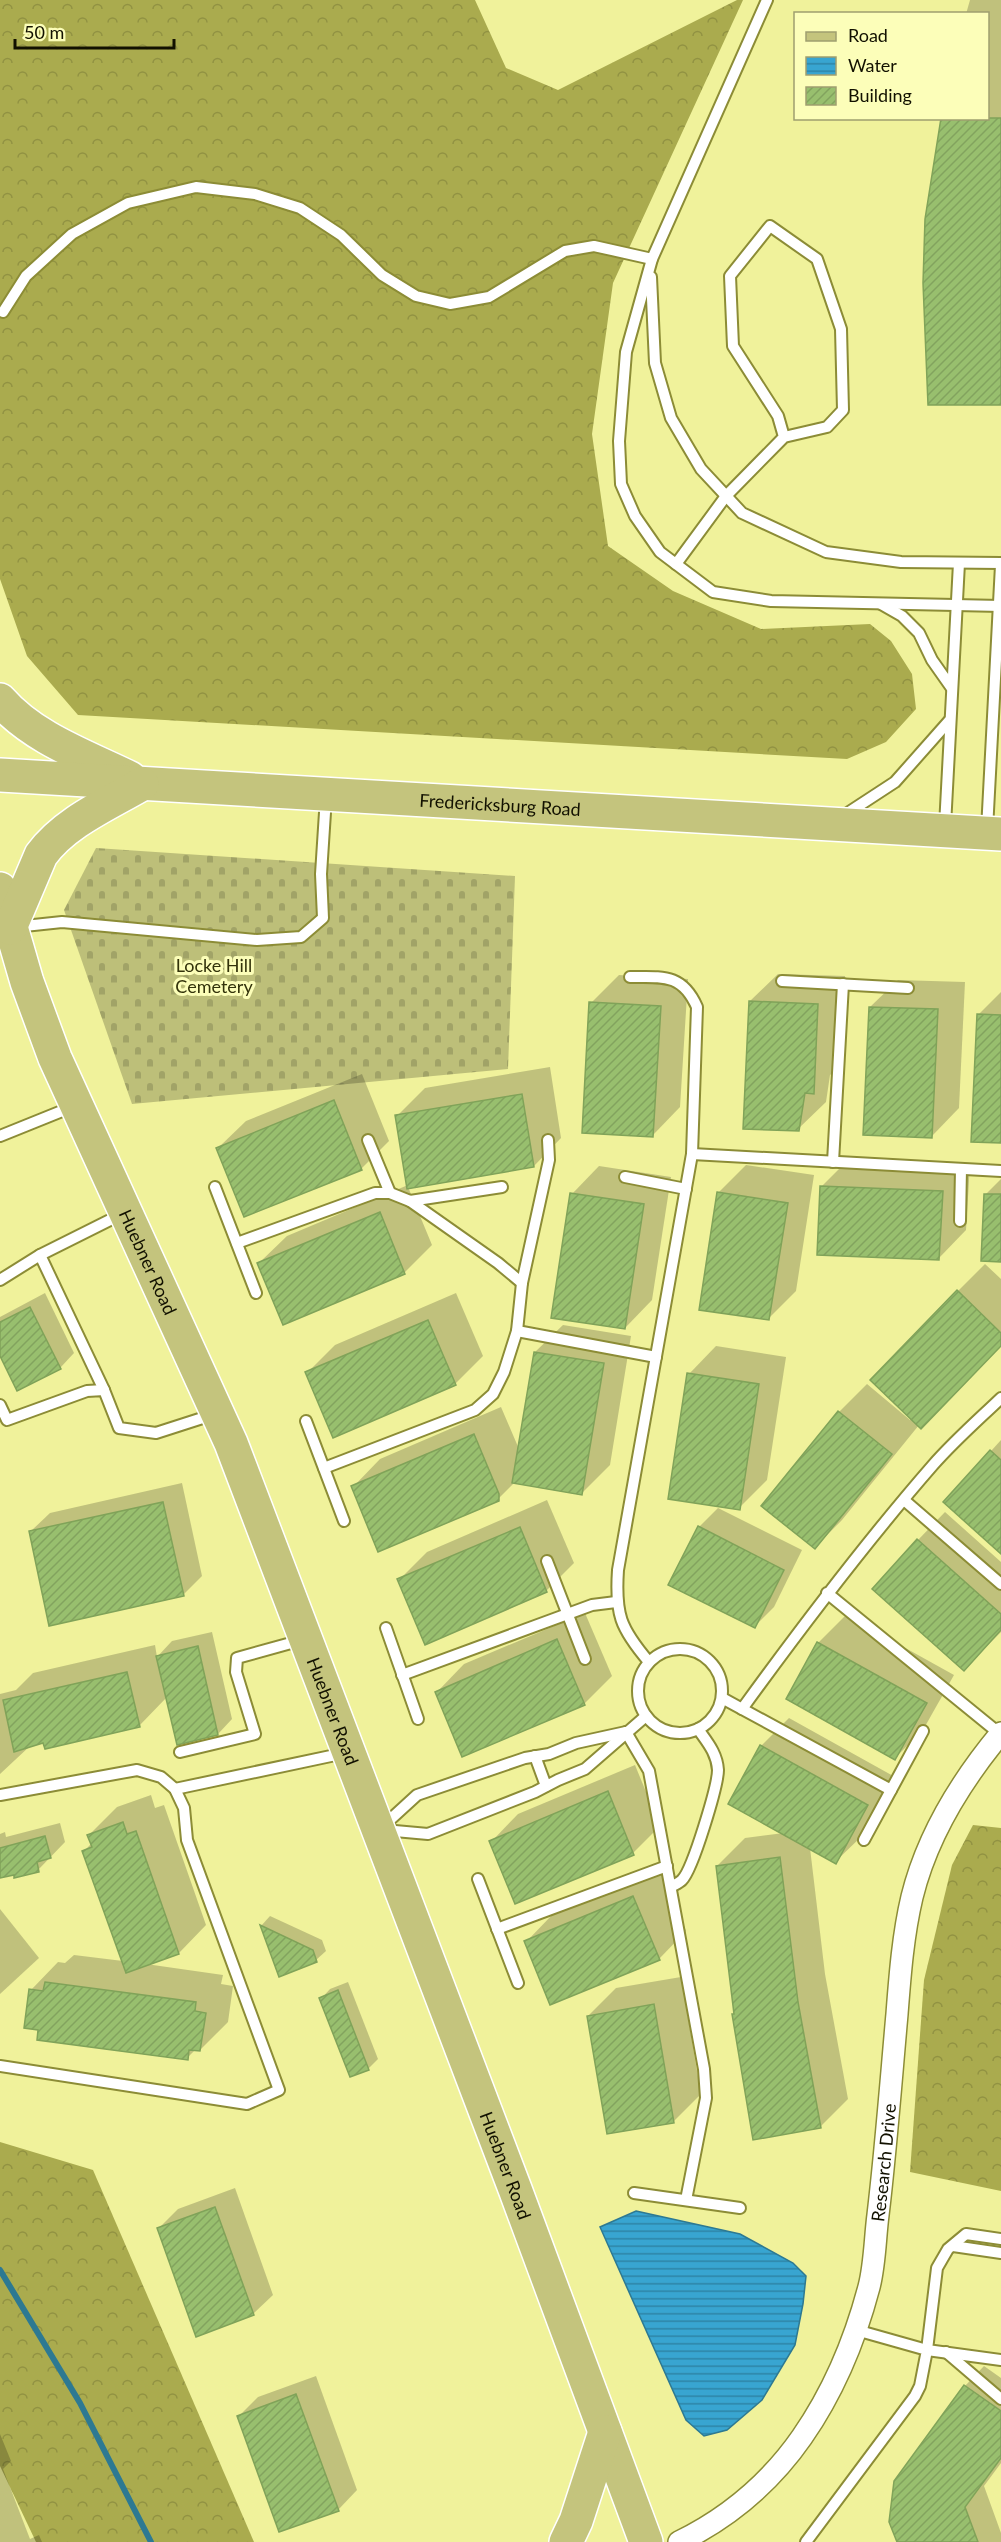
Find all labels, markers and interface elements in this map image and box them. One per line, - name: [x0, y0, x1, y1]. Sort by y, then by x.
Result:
- scale bar: [15, 12, 174, 50]
- legend: [794, 12, 989, 120]
- text: 50 m: [24, 21, 64, 43]
- text: Road: [848, 24, 888, 46]
- text: Water: [848, 54, 897, 76]
- text: Building: [848, 84, 912, 106]
- street label: Fredericksburg Road: [419, 789, 581, 820]
- park label: Locke Hill Cemetery: [175, 954, 253, 997]
- street label: Huebner Road: [115, 1206, 182, 1318]
- street label: Huebner Road: [303, 1654, 364, 1768]
- street label: Research Drive: [866, 2102, 900, 2223]
- street label: Huebner Road: [475, 2108, 536, 2222]

